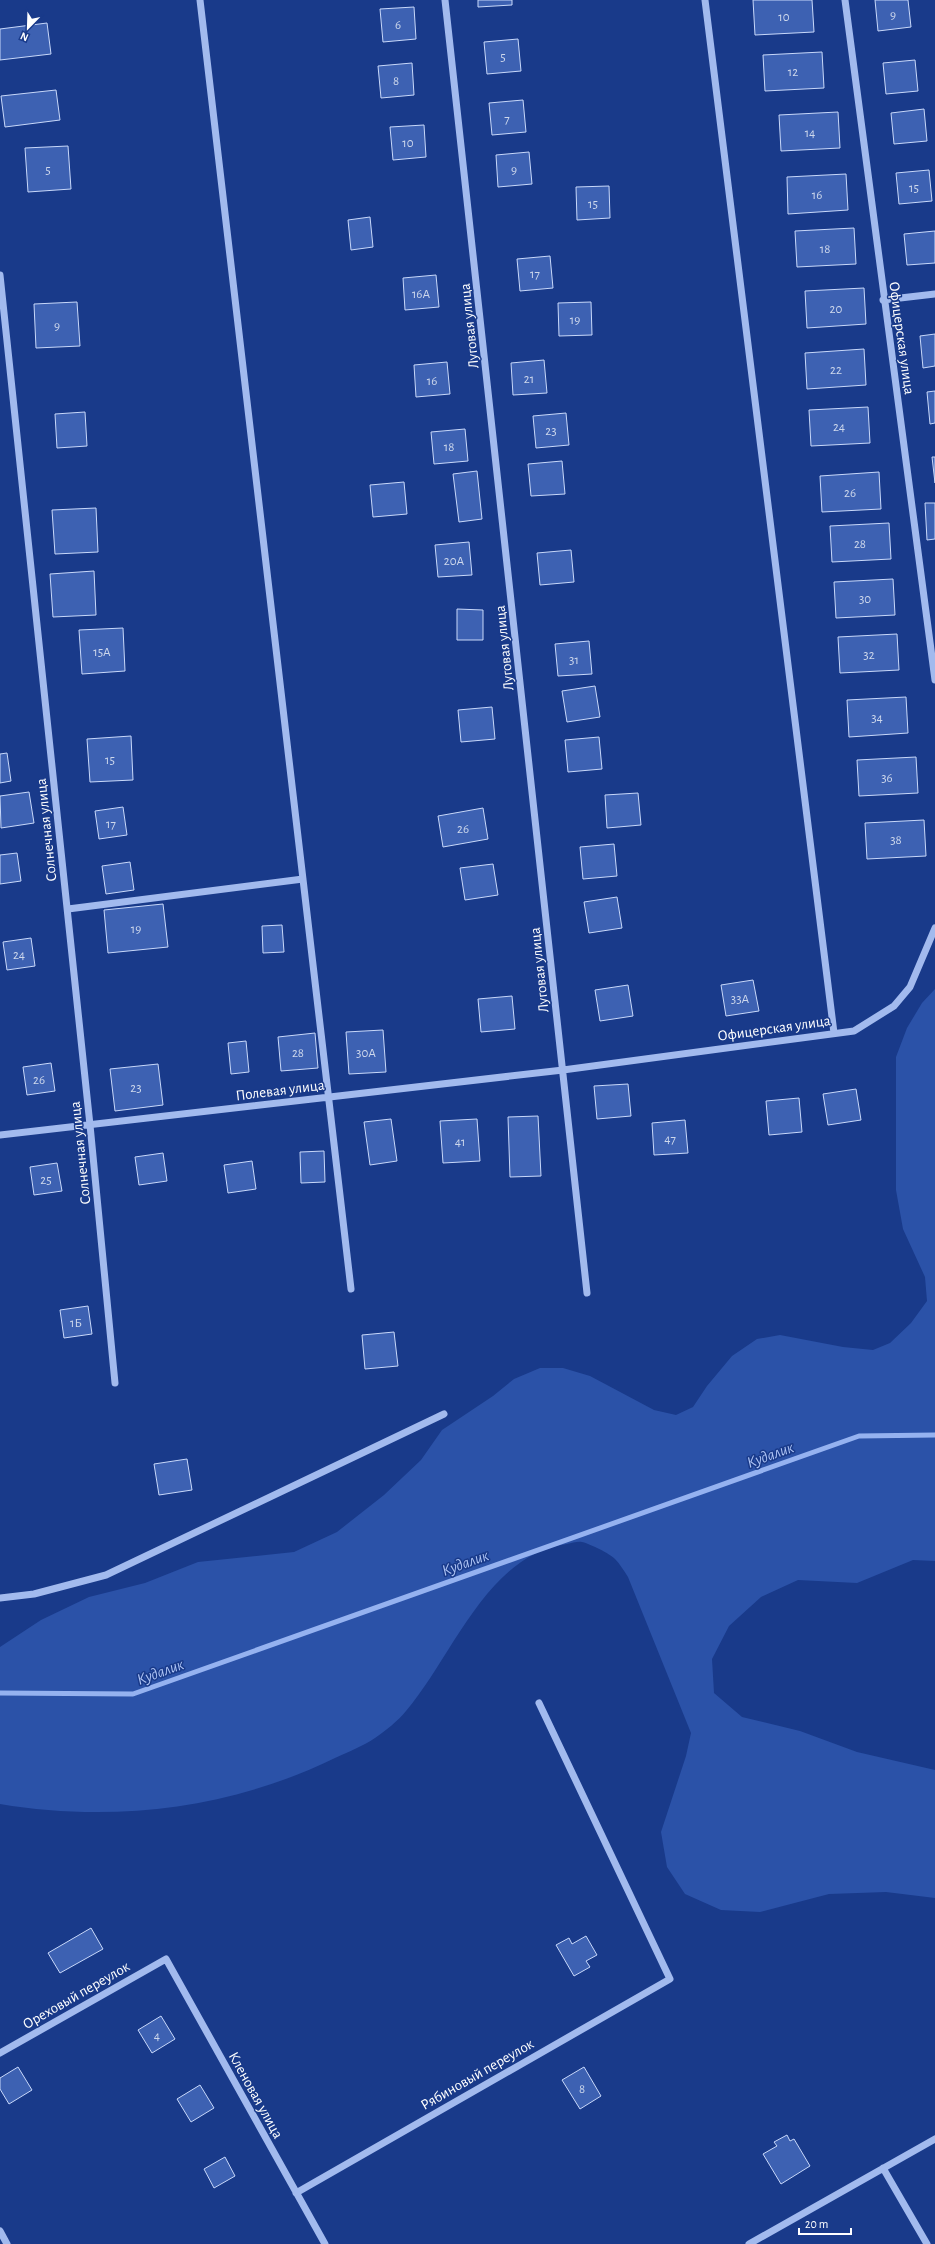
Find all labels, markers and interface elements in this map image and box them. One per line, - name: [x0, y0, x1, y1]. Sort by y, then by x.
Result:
- north arrow: [8, 8, 48, 48]
- house number: 9: [890, 9, 896, 22]
- house number: 10: [778, 11, 790, 24]
- house number: 6: [395, 19, 401, 32]
- text: N: [19, 30, 30, 43]
- house number: 5: [500, 51, 506, 64]
- house number: 12: [788, 66, 798, 79]
- house number: 8: [393, 75, 399, 88]
- house number: 7: [504, 113, 510, 126]
- house number: 14: [805, 127, 815, 140]
- house number: 10: [402, 137, 414, 150]
- house number: 5: [45, 164, 51, 177]
- house number: 9: [511, 164, 517, 177]
- house number: 15: [909, 182, 919, 195]
- house number: 16: [812, 189, 822, 202]
- house number: 15: [588, 198, 598, 211]
- house number: 18: [820, 243, 830, 256]
- house number: 17: [530, 268, 541, 281]
- street label: Офицерская улица: [886, 281, 917, 396]
- street label: Луговая улица: [458, 282, 481, 369]
- house number: 16А: [412, 288, 430, 301]
- house number: 20: [830, 303, 843, 316]
- house number: 19: [570, 314, 580, 327]
- house number: 9: [54, 320, 60, 333]
- house number: 22: [830, 364, 842, 377]
- house number: 21: [524, 373, 534, 386]
- house number: 16: [427, 375, 437, 388]
- house number: 24: [833, 421, 845, 434]
- house number: 23: [545, 425, 557, 438]
- house number: 18: [444, 441, 454, 454]
- house number: 26: [844, 487, 856, 500]
- house number: 28: [854, 538, 866, 551]
- house number: 20А: [444, 555, 465, 568]
- house number: 30: [859, 593, 871, 606]
- street label: Луговая улица: [493, 604, 516, 691]
- house number: 15А: [93, 646, 111, 659]
- house number: 32: [863, 649, 875, 662]
- house number: 31: [569, 654, 579, 667]
- house number: 34: [871, 712, 883, 725]
- house number: 15: [105, 754, 115, 767]
- house number: 36: [881, 772, 893, 785]
- street label: Солнечная улица: [34, 777, 59, 882]
- house number: 17: [106, 818, 117, 831]
- house number: 26: [457, 823, 469, 836]
- house number: 38: [890, 834, 902, 847]
- house number: 19: [131, 923, 141, 936]
- street label: Луговая улица: [528, 926, 551, 1013]
- house number: 24: [13, 949, 25, 962]
- house number: 33А: [731, 993, 750, 1006]
- street label: Офицерская улица: [717, 1013, 832, 1044]
- house number: 28: [292, 1047, 304, 1060]
- house number: 30А: [356, 1047, 376, 1060]
- house number: 26: [33, 1074, 45, 1087]
- street label: Полевая улица: [235, 1078, 326, 1103]
- house number: 23: [130, 1082, 142, 1095]
- street label: Солнечная улица: [68, 1100, 93, 1205]
- house number: 47: [664, 1133, 676, 1146]
- house number: 41: [455, 1136, 465, 1149]
- house number: 25: [40, 1174, 52, 1187]
- house number: 1Б: [70, 1317, 82, 1330]
- water label: Кудалик: [745, 1439, 796, 1471]
- water label: Кудалик: [440, 1547, 491, 1579]
- water label: Кудалик: [135, 1656, 186, 1688]
- street label: Ореховый переулок: [20, 1959, 132, 2032]
- house number: 4: [154, 2030, 160, 2043]
- street label: Рябиновый переулок: [418, 2036, 536, 2113]
- street label: Кленовая улица: [226, 2049, 286, 2141]
- house number: 8: [579, 2083, 585, 2096]
- scale bar: [799, 2210, 851, 2236]
- text: 20 m: [805, 2218, 828, 2230]

